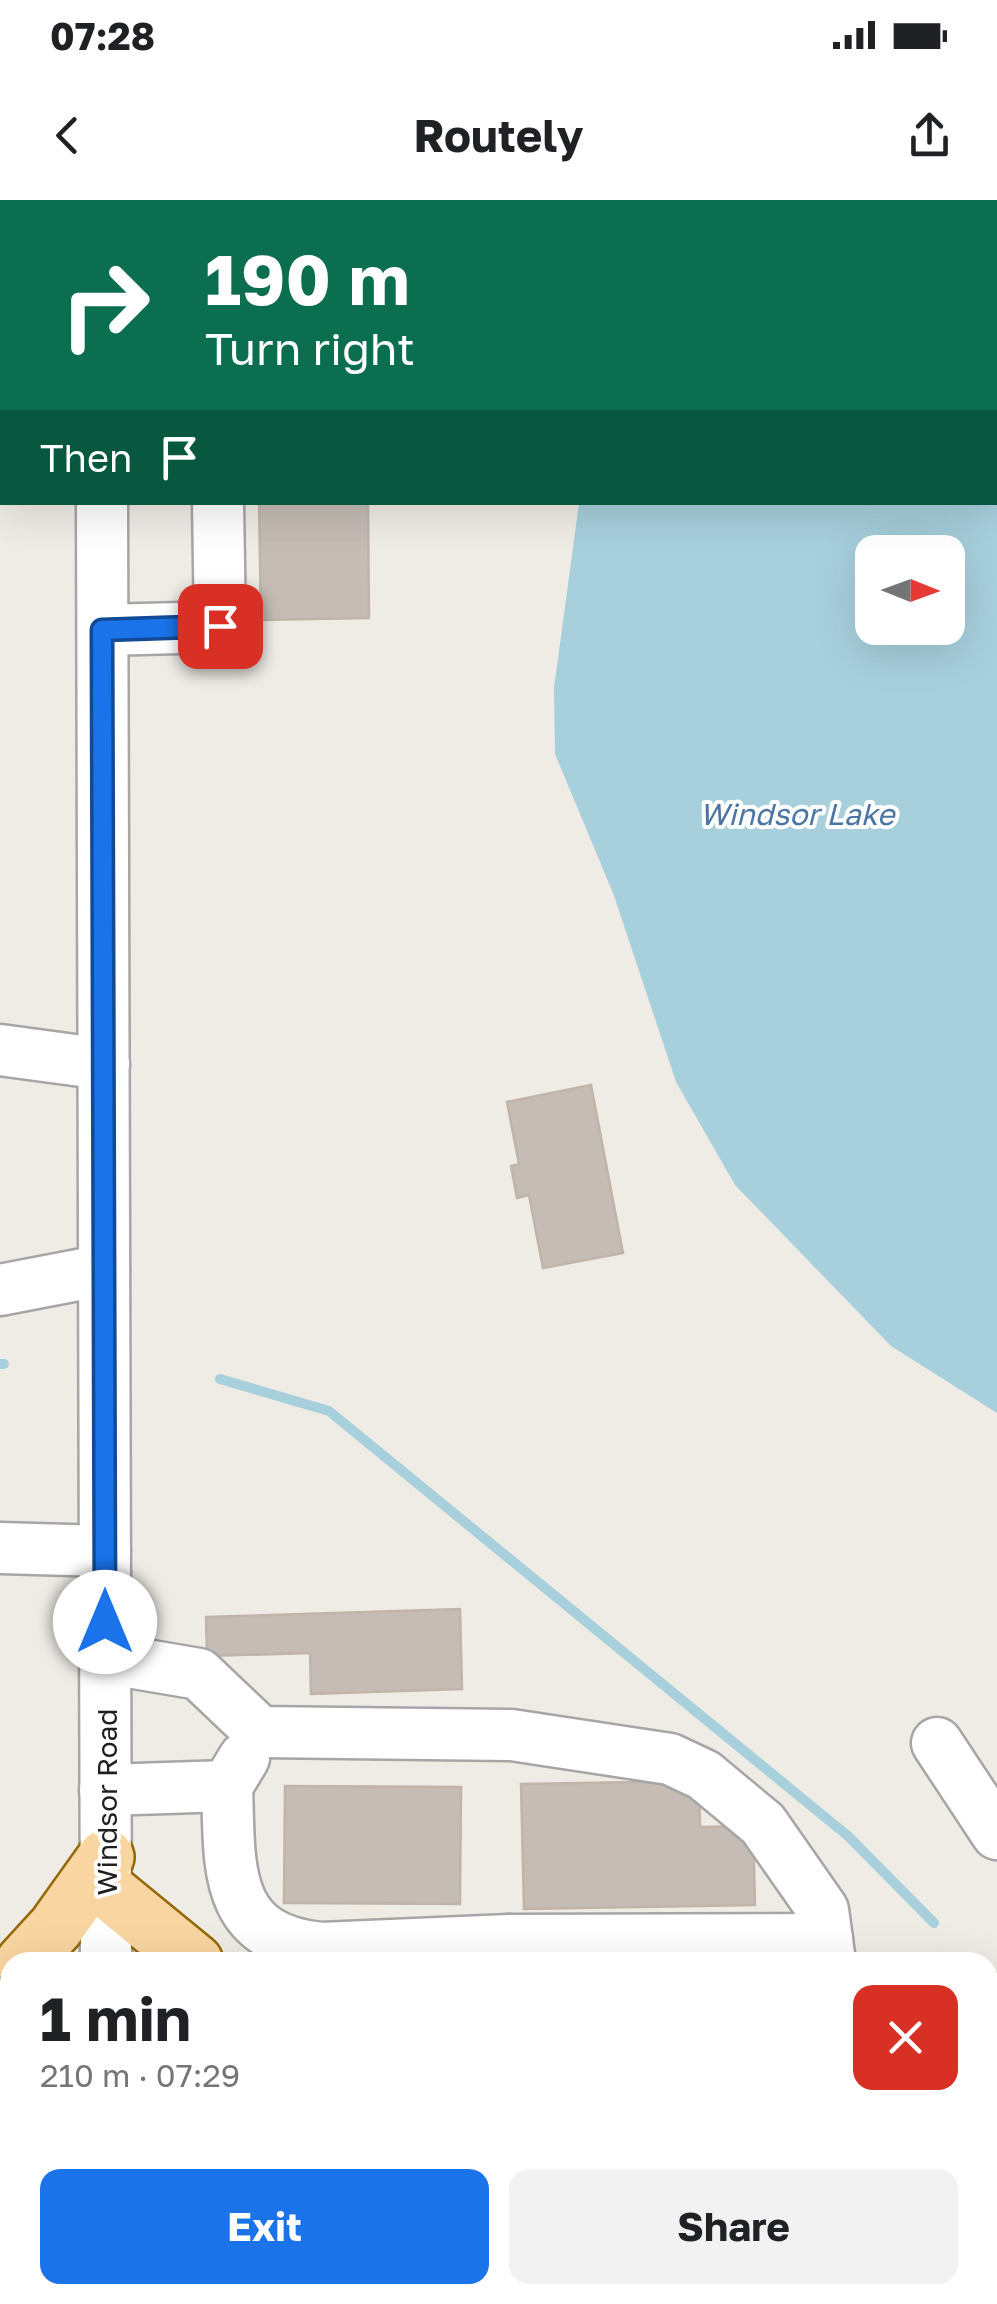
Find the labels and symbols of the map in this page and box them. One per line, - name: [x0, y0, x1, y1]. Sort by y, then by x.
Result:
- north arrow: [855, 535, 965, 645]
- pin: [178, 584, 263, 669]
- water label: Windsor Lake: [700, 796, 897, 832]
- position arrow: [53, 1570, 157, 1674]
- street label: Windsor Road: [90, 1709, 123, 1896]

